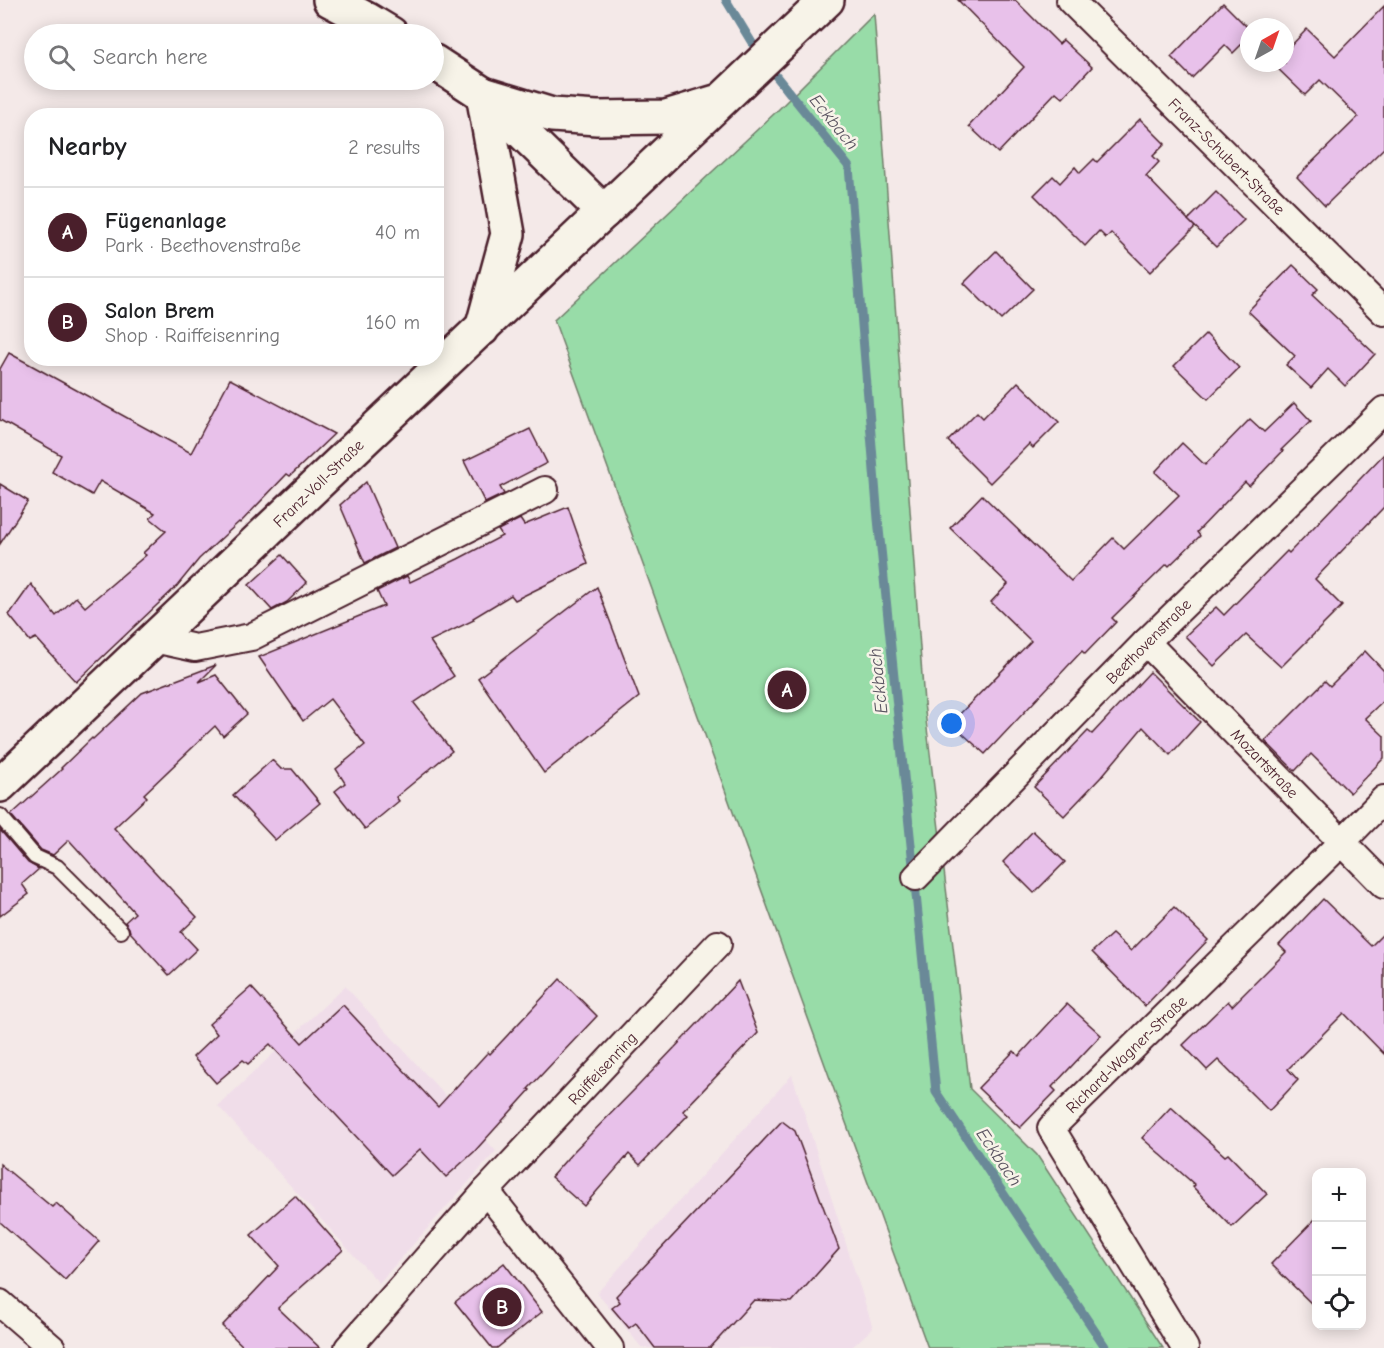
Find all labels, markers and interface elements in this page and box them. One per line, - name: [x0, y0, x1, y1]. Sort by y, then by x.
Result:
- north arrow: [1240, 18, 1294, 72]
- search box: [24, 24, 444, 90]
- icon: search: [45, 41, 78, 74]
- text: Search here: [93, 44, 208, 70]
- water label: Eckbach: [805, 90, 862, 154]
- street label: Franz-Schubert-Straße: [1164, 95, 1288, 219]
- text: Nearby: [48, 132, 127, 162]
- text: 2 results: [348, 136, 420, 159]
- text: Fügenanlage: [105, 208, 226, 234]
- text: A: [62, 221, 73, 244]
- text: 40 m: [375, 221, 420, 244]
- text: Park · Beethovenstraße: [105, 234, 301, 257]
- text: Salon Brem: [105, 298, 215, 324]
- text: B: [61, 311, 74, 334]
- text: 160 m: [366, 311, 420, 334]
- text: Shop · Raiffeisenring: [105, 324, 280, 347]
- street label: Franz-Voll-Straße: [270, 436, 368, 531]
- street label: Beethovenstraße: [1103, 596, 1195, 688]
- water label: Eckbach: [865, 647, 892, 715]
- pin: A: [768, 668, 806, 712]
- your location: [937, 709, 966, 738]
- street label: Mozartstraße: [1227, 725, 1302, 802]
- street label: Richard-Wagner-Straße: [1063, 992, 1191, 1117]
- street label: Raiffeisenring: [565, 1029, 641, 1109]
- water label: Eckbach: [972, 1124, 1026, 1190]
- map controls: [1312, 1168, 1366, 1330]
- button: +: [1312, 1168, 1366, 1222]
- button: −: [1312, 1222, 1366, 1276]
- button: locate: [1312, 1276, 1366, 1330]
- pin: B: [482, 1284, 522, 1330]

